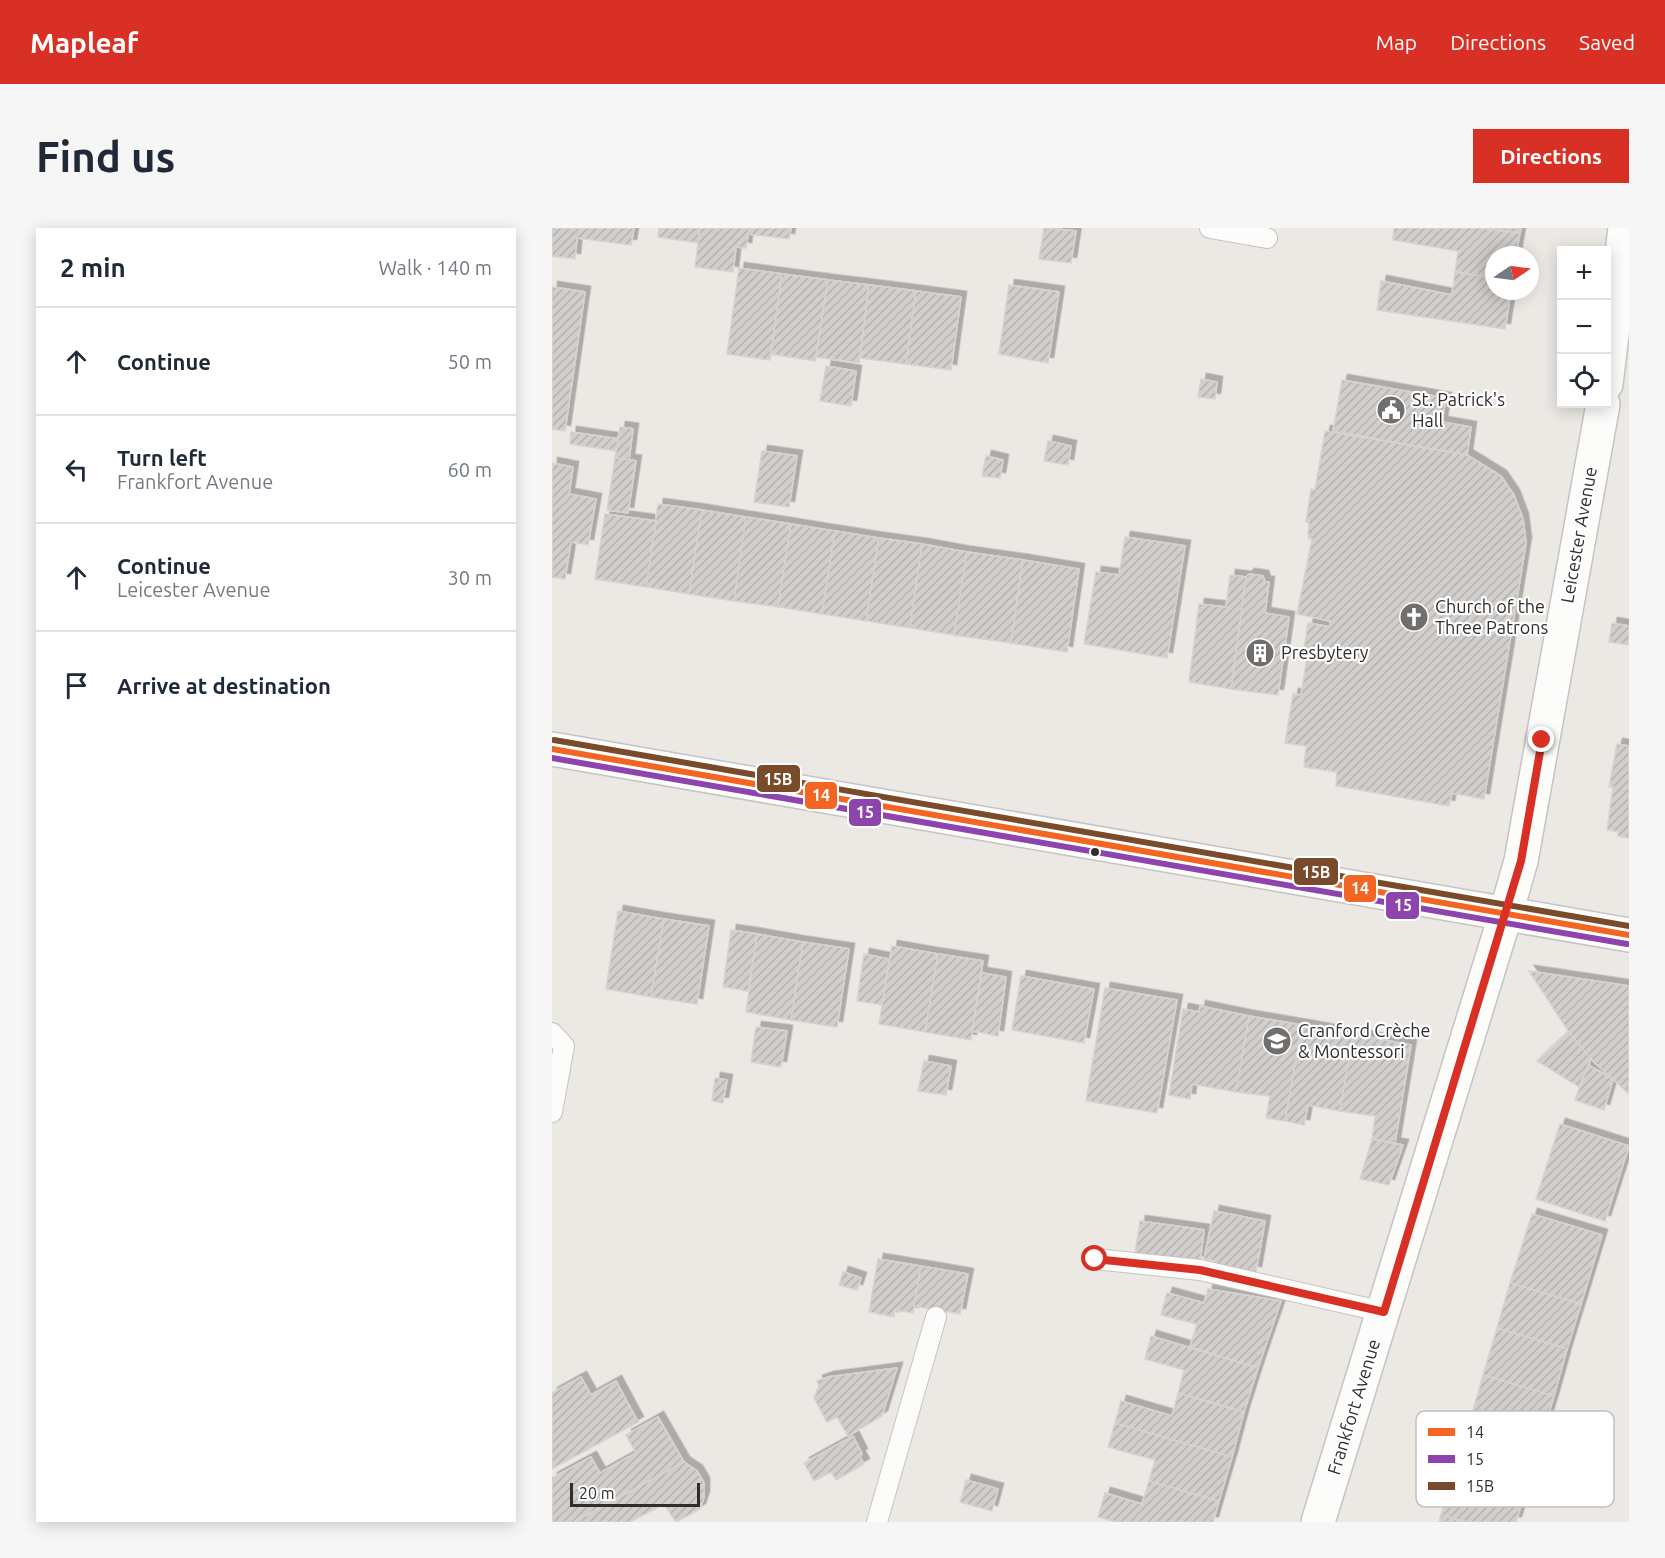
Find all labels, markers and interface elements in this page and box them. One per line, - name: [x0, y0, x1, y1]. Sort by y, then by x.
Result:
- text: Mapleaf: [30, 27, 138, 58]
- text: Map: [1376, 30, 1417, 54]
- text: Directions: [1450, 30, 1546, 54]
- text: Saved: [1579, 30, 1635, 54]
- button: Directions: [1473, 129, 1629, 183]
- text: Find us: [36, 133, 175, 180]
- north arrow: [1485, 246, 1539, 300]
- map controls: [1557, 246, 1611, 408]
- button: +: [1557, 246, 1611, 300]
- text: 2 min: [60, 253, 126, 282]
- text: Walk · 140 m: [379, 256, 492, 279]
- button: −: [1557, 300, 1611, 354]
- icon: ahead: [60, 345, 93, 378]
- text: Continue: [117, 349, 211, 374]
- text: 50 m: [448, 350, 492, 373]
- button: locate: [1557, 354, 1611, 408]
- place label: St. Patrick's Hall: [1412, 389, 1505, 430]
- public building icon: St. Patrick's Hall: [1375, 394, 1407, 426]
- text: Turn left: [117, 445, 207, 470]
- icon: left: [60, 453, 93, 486]
- text: 60 m: [448, 458, 492, 481]
- street label: Leicester Avenue: [1556, 465, 1600, 605]
- text: Frankfort Avenue: [117, 470, 273, 493]
- text: Continue: [117, 553, 211, 578]
- icon: ahead: [60, 561, 93, 594]
- text: 30 m: [448, 566, 492, 589]
- text: Leicester Avenue: [117, 578, 270, 601]
- place label: Church of the Three Patrons: [1435, 596, 1549, 637]
- church icon: Church of the Three Patrons: [1398, 601, 1430, 633]
- building icon: Presbytery: [1244, 637, 1276, 669]
- place label: Presbytery: [1281, 642, 1369, 662]
- icon: arrive: [60, 669, 93, 702]
- text: Arrive at destination: [117, 673, 331, 698]
- route end: [1528, 726, 1554, 752]
- line badge: 15B: [756, 764, 801, 793]
- text: 15B: [764, 770, 792, 788]
- line badge: 14: [804, 781, 838, 810]
- text: 14: [812, 786, 830, 804]
- line badge: 15: [848, 798, 882, 827]
- text: 15: [856, 803, 874, 821]
- unlabelled marker: [1089, 846, 1101, 858]
- line badge: 15B: [1293, 857, 1339, 886]
- text: 15B: [1302, 863, 1330, 881]
- line badge: 14: [1343, 874, 1377, 903]
- text: 14: [1351, 879, 1369, 897]
- line badge: 15: [1385, 891, 1420, 920]
- text: 15: [1394, 896, 1412, 914]
- place label: Cranford Crèche & Montessori: [1298, 1020, 1431, 1061]
- school or university icon: Cranford Crèche & Montessori: [1261, 1025, 1293, 1057]
- route start: [1081, 1245, 1107, 1271]
- street label: Frankfort Avenue: [1323, 1337, 1383, 1477]
- legend: [1416, 1411, 1614, 1507]
- text: 14: [1466, 1423, 1484, 1441]
- text: 15: [1466, 1450, 1484, 1468]
- text: 15B: [1466, 1477, 1494, 1495]
- scale bar: [570, 1480, 700, 1508]
- text: 20 m: [579, 1484, 615, 1502]

